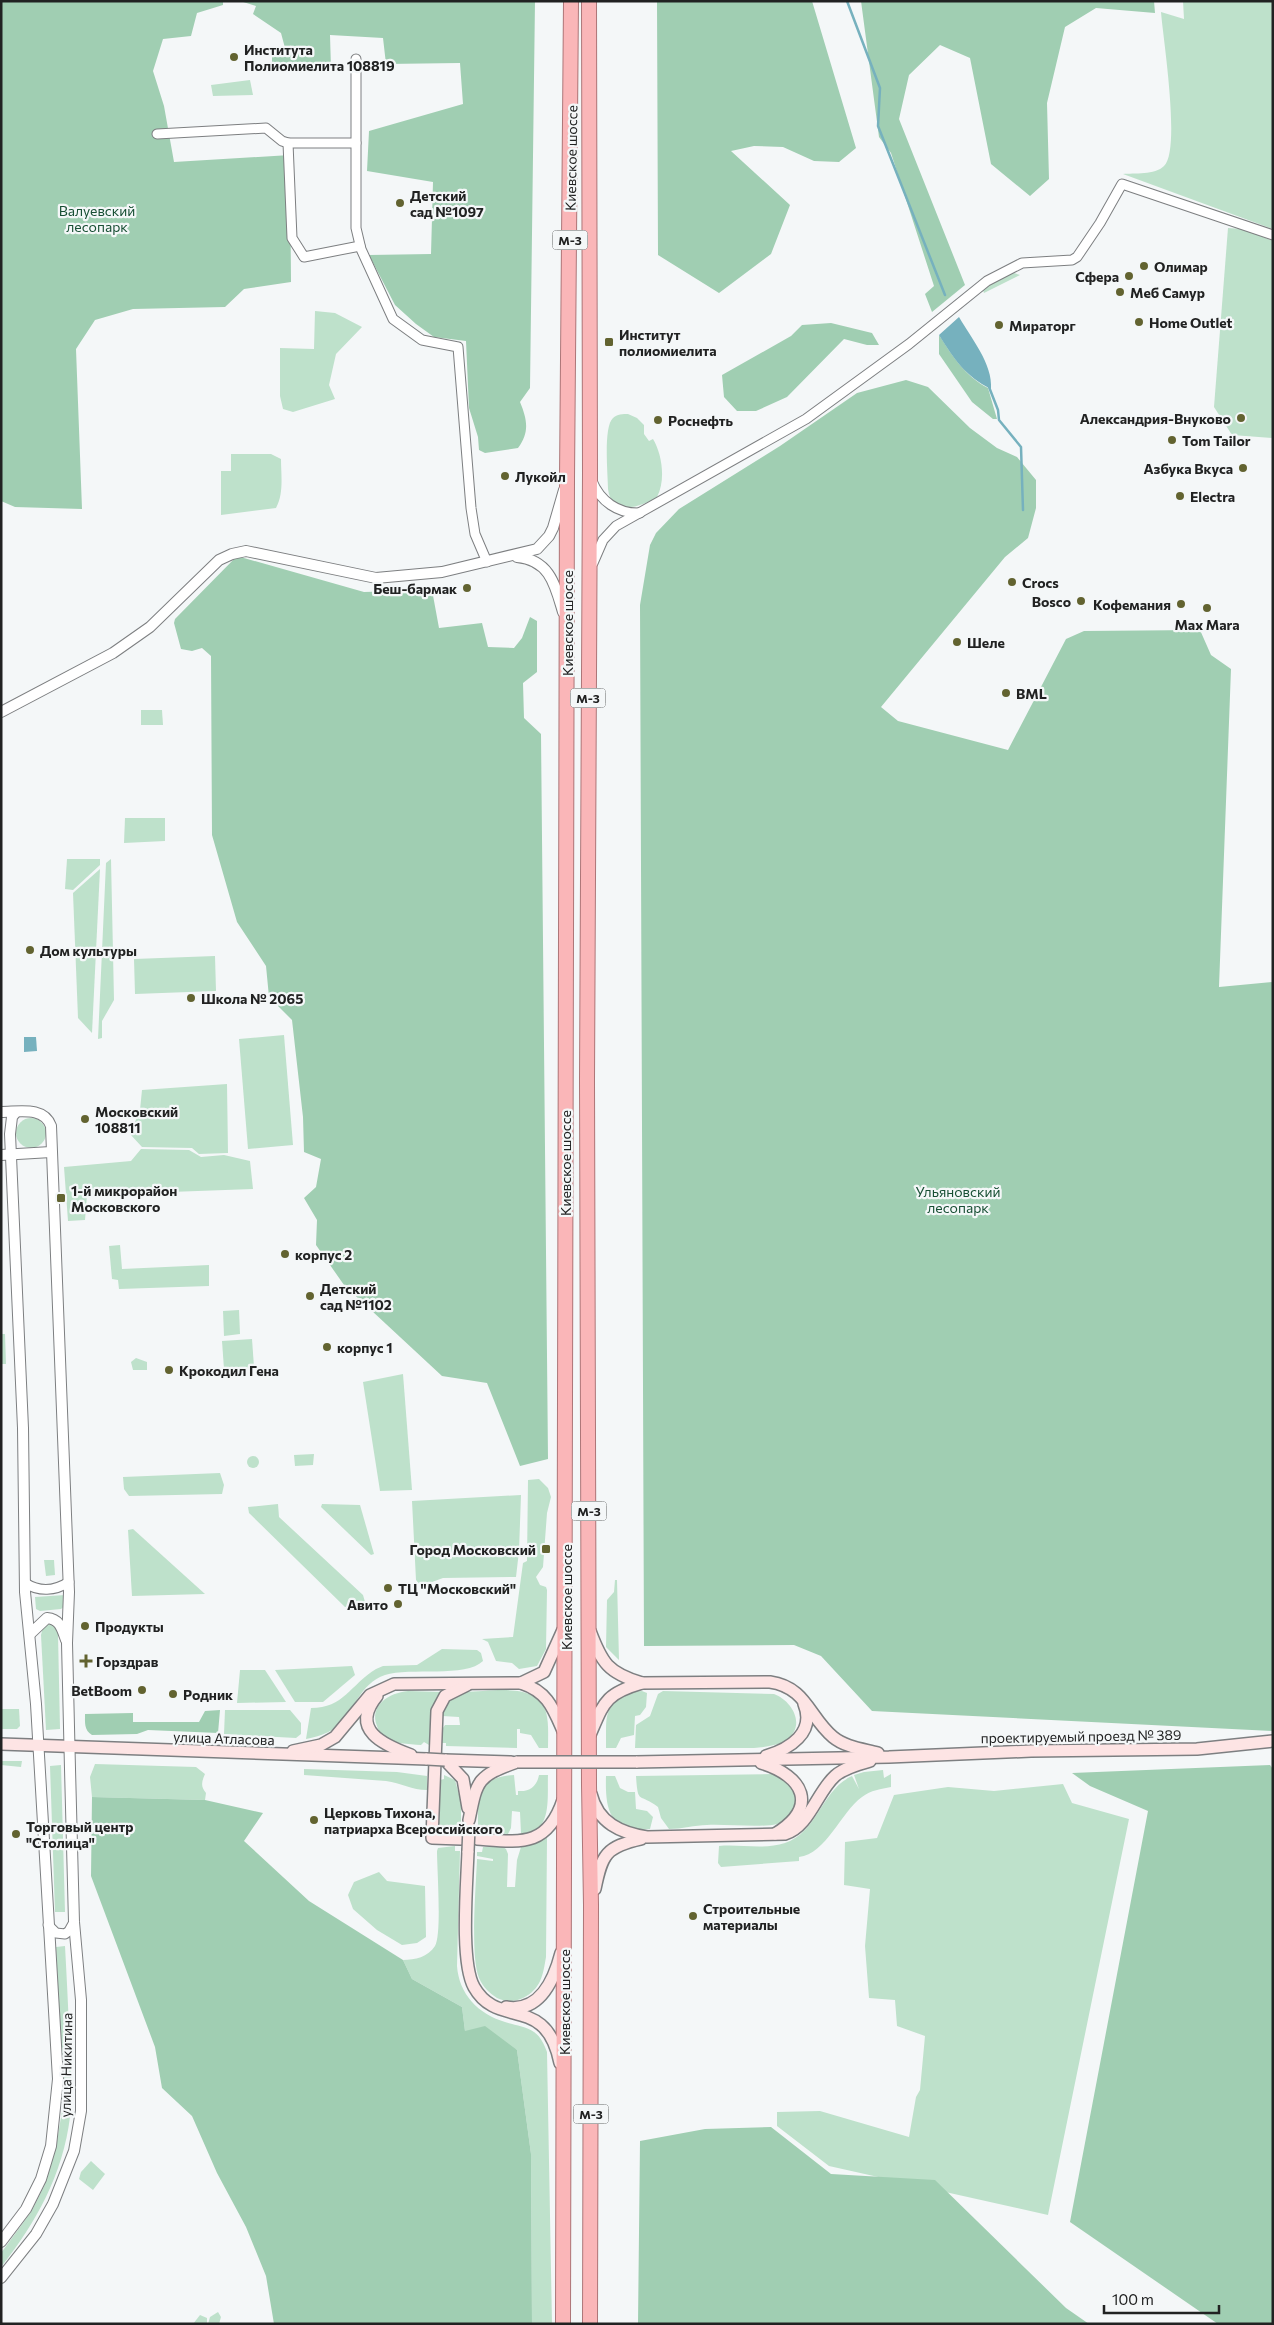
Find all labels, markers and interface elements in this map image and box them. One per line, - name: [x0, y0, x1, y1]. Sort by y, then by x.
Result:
- place label: Института Полиомиелита 108819: [244, 41, 395, 74]
- marker: Института Полиомиелита 108819: [228, 51, 240, 63]
- street label: Киевское шоссе: [562, 105, 580, 211]
- place label: Детский сад №1097: [410, 187, 484, 220]
- marker: Детский сад №1097: [394, 197, 406, 209]
- park label: Валуевский лесопарк: [59, 202, 135, 235]
- road number: М-3: [552, 230, 588, 250]
- place label: Олимар: [1154, 258, 1208, 275]
- marker: Олимар: [1138, 260, 1150, 272]
- place label: Сфера: [1075, 268, 1119, 285]
- marker: Сфера: [1123, 270, 1135, 282]
- place label: Меб Самур: [1130, 284, 1205, 301]
- marker: Меб Самур: [1114, 286, 1126, 298]
- place label: Home Outlet: [1149, 314, 1233, 331]
- marker: Home Outlet: [1133, 316, 1145, 328]
- place label: Мираторг: [1009, 317, 1076, 334]
- marker: Мираторг: [993, 319, 1005, 331]
- place label: Институт полиомиелита: [619, 326, 717, 359]
- marker: Институт полиомиелита: [603, 336, 615, 348]
- place label: Александрия-Внуково: [1080, 410, 1231, 427]
- place label: Роснефть: [668, 412, 734, 429]
- marker: Александрия-Внуково: [1235, 412, 1247, 424]
- marker: Роснефть: [652, 414, 664, 426]
- place label: Tom Tailor: [1182, 432, 1251, 449]
- marker: Tom Tailor: [1166, 434, 1178, 446]
- place label: Азбука Вкуса: [1144, 460, 1233, 477]
- marker: Азбука Вкуса: [1237, 462, 1249, 474]
- place label: Лукойл: [515, 468, 566, 485]
- marker: Лукойл: [499, 470, 511, 482]
- place label: Electra: [1190, 488, 1235, 505]
- marker: Electra: [1174, 490, 1186, 502]
- street label: Киевское шоссе: [559, 570, 576, 676]
- place label: Crocs: [1022, 574, 1059, 591]
- marker: Crocs: [1006, 576, 1018, 588]
- place label: Беш-бармак: [373, 580, 457, 597]
- marker: Беш-бармак: [461, 582, 473, 594]
- place label: Bosco: [1032, 593, 1071, 610]
- marker: Bosco: [1075, 595, 1087, 607]
- place label: Кофемания: [1093, 596, 1171, 613]
- marker: Кофемания: [1175, 598, 1187, 610]
- marker: Max Mara: [1201, 602, 1213, 614]
- place label: Max Mara: [1174, 616, 1240, 633]
- place label: Шеле: [967, 634, 1005, 651]
- marker: Шеле: [951, 636, 963, 648]
- place label: BML: [1016, 685, 1047, 702]
- marker: BML: [1000, 687, 1012, 699]
- road number: М-3: [570, 688, 606, 708]
- place label: Дом культуры: [40, 942, 137, 959]
- marker: Дом культуры: [24, 944, 36, 956]
- place label: Школа № 2065: [201, 990, 303, 1007]
- marker: Школа № 2065: [185, 992, 197, 1004]
- place label: Московский 108811: [95, 1103, 178, 1136]
- street label: Киевское шоссе: [557, 1110, 574, 1216]
- marker: Московский 108811: [79, 1113, 91, 1125]
- place label: 1-й микрорайон Московского: [71, 1182, 177, 1215]
- park label: Ульяновский лесопарк: [916, 1183, 1000, 1216]
- marker: 1-й микрорайон Московского: [55, 1192, 67, 1204]
- place label: корпус 2: [295, 1246, 352, 1263]
- marker: корпус 2: [279, 1248, 291, 1260]
- place label: Детский сад №1102: [320, 1280, 392, 1313]
- marker: Детский сад №1102: [304, 1290, 316, 1302]
- place label: корпус 1: [337, 1339, 393, 1356]
- marker: корпус 1: [321, 1341, 333, 1353]
- place label: Крокодил Гена: [179, 1362, 279, 1379]
- marker: Крокодил Гена: [163, 1364, 175, 1376]
- road number: М-3: [572, 1502, 606, 1520]
- place label: Город Московский: [409, 1541, 536, 1558]
- marker: Город Московский: [540, 1543, 552, 1555]
- street label: Киевское шоссе: [558, 1544, 575, 1650]
- place label: ТЦ "Московский": [398, 1580, 516, 1597]
- marker: ТЦ "Московский": [382, 1582, 394, 1594]
- place label: Авито: [347, 1596, 388, 1613]
- marker: Авито: [392, 1598, 404, 1610]
- place label: Продукты: [95, 1618, 164, 1635]
- marker: Продукты: [79, 1620, 91, 1632]
- place label: Горздрав: [96, 1653, 159, 1670]
- marker: Горздрав: [80, 1655, 92, 1667]
- place label: BetBoom: [71, 1682, 132, 1699]
- marker: BetBoom: [136, 1684, 148, 1696]
- place label: Родник: [183, 1686, 233, 1703]
- marker: Родник: [167, 1688, 179, 1700]
- street label: проектируемый проезд № 389: [980, 1726, 1182, 1746]
- street label: улица Атласова: [173, 1728, 275, 1748]
- place label: Церковь Тихона, патриарха Всероссийского: [324, 1804, 503, 1837]
- marker: Церковь Тихона, патриарха Всероссийского: [308, 1814, 320, 1826]
- place label: Торговый центр "Столица": [26, 1818, 134, 1851]
- marker: Торговый центр "Столица": [10, 1828, 22, 1840]
- place label: Строительные материалы: [703, 1900, 800, 1933]
- marker: Строительные материалы: [687, 1910, 699, 1922]
- street label: Киевское шоссе: [556, 1949, 573, 2055]
- street label: улица Никитина: [57, 2012, 75, 2118]
- road number: М-3: [574, 2104, 608, 2124]
- scale bar: [1104, 2282, 1219, 2314]
- text: 100 m: [1112, 2290, 1154, 2308]

